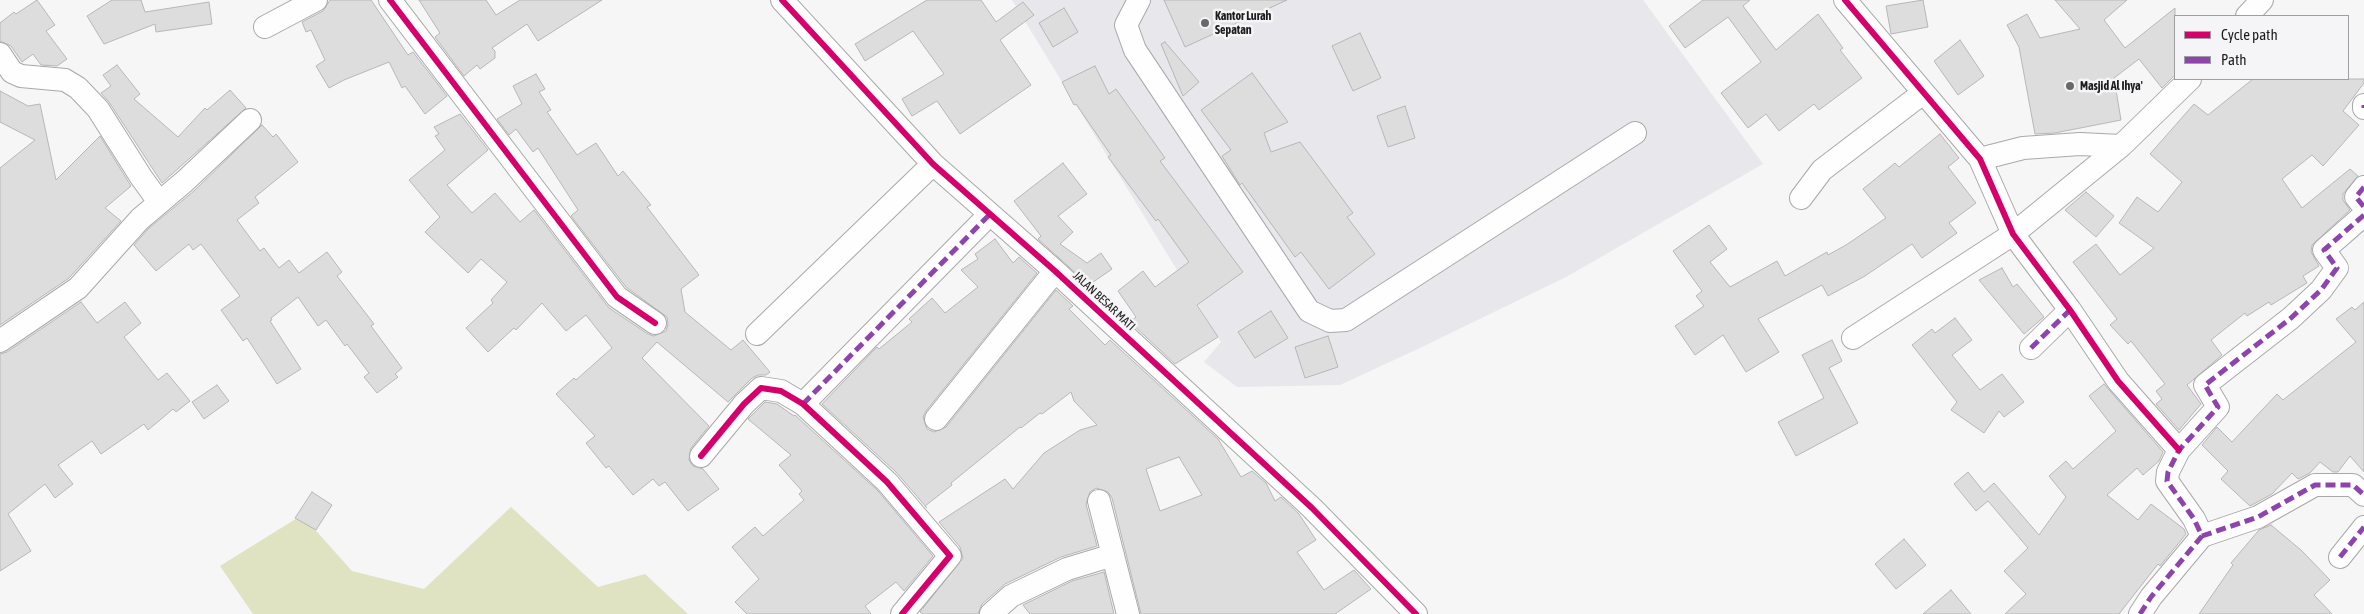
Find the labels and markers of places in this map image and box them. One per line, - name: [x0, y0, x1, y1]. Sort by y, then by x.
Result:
- place label: Kantor Lurah Sepatan: [1215, 9, 1271, 37]
- marker: Kantor Lurah Sepatan: [1199, 17, 1211, 29]
- place label: Masjid Al Ihya': [2080, 79, 2143, 93]
- marker: Masjid Al Ihya': [2064, 80, 2076, 92]

